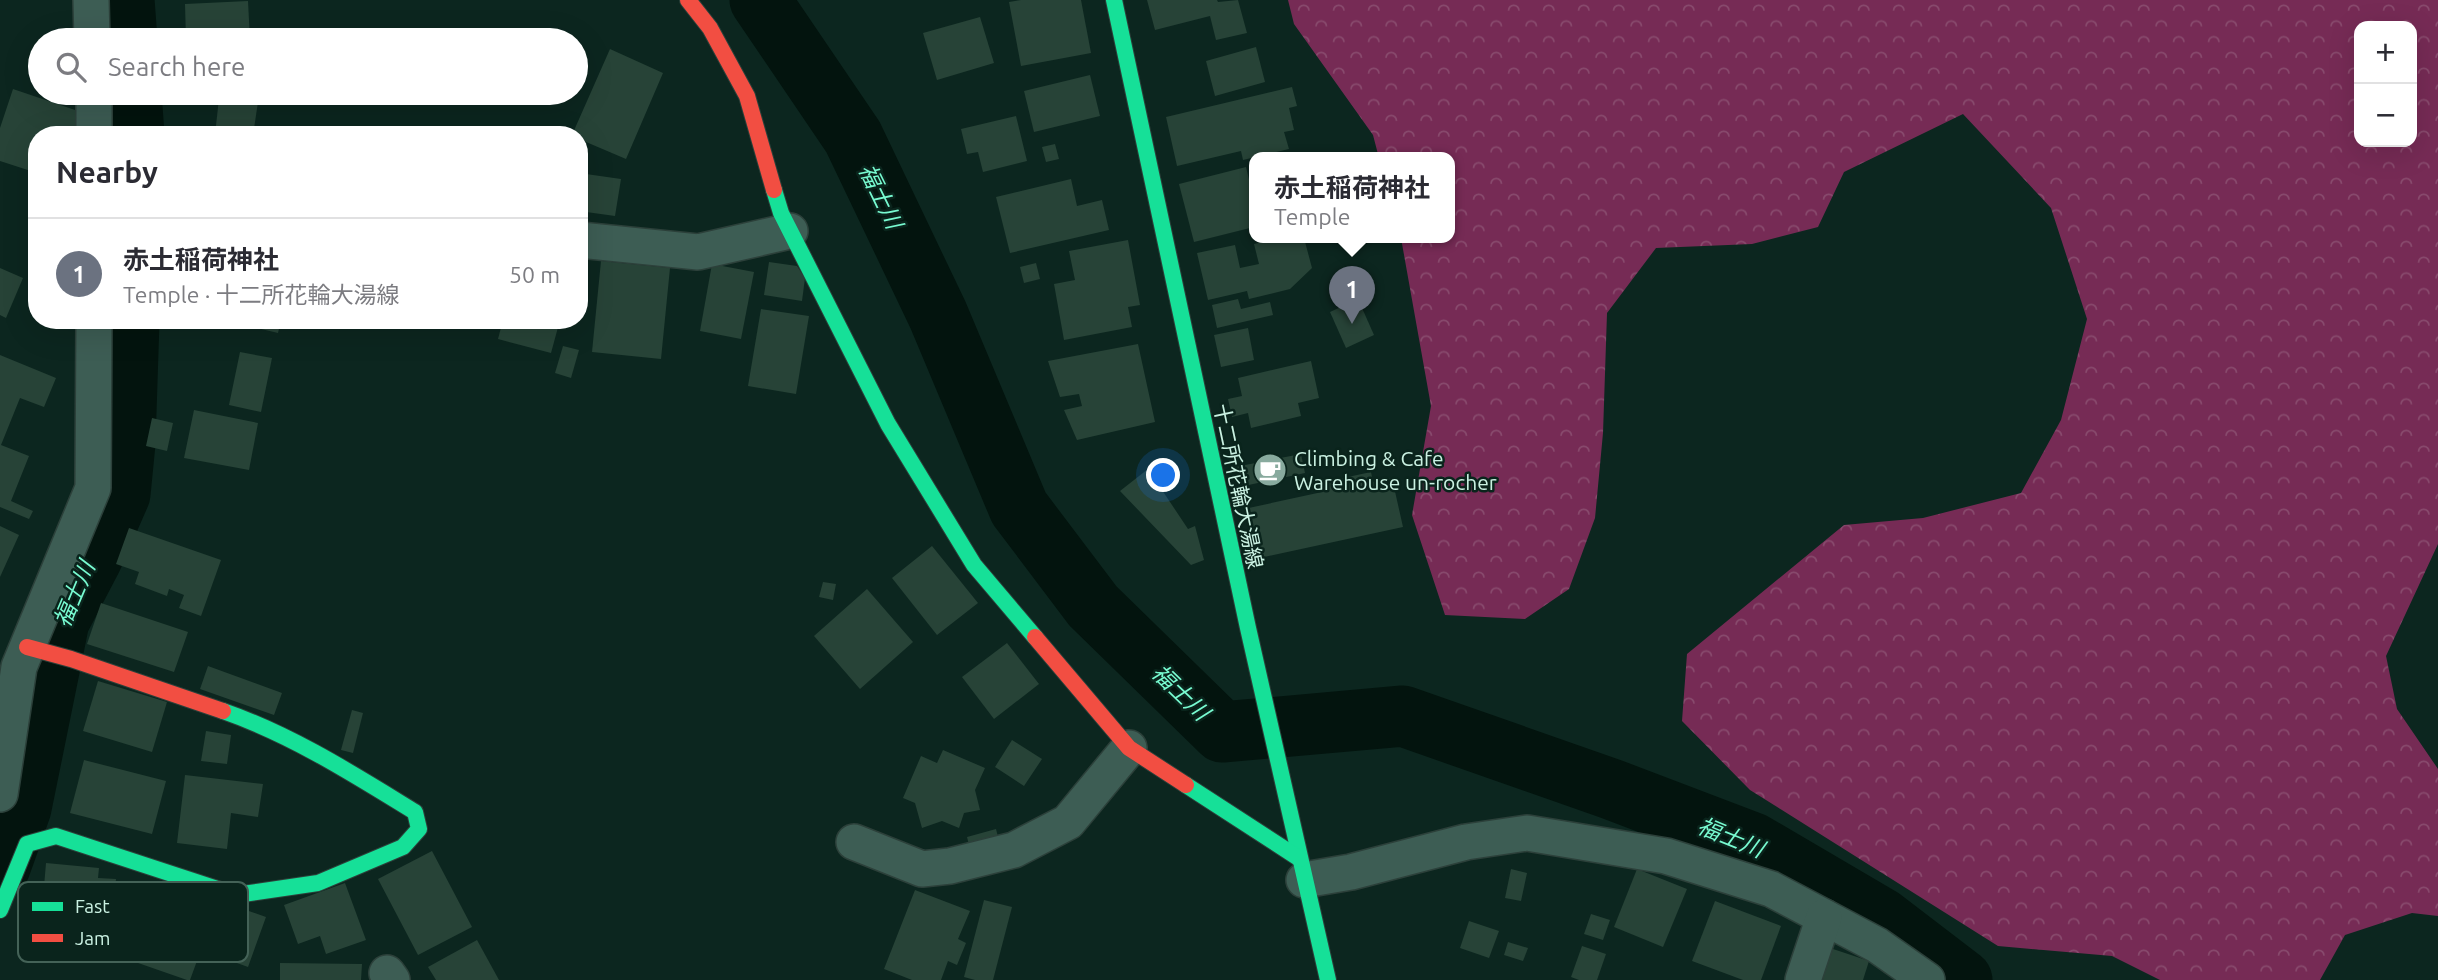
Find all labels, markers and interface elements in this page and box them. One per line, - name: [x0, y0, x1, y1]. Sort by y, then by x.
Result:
- map controls: [2354, 21, 2417, 147]
- button: +: [2354, 21, 2417, 84]
- search box: [28, 28, 588, 105]
- icon: search: [52, 48, 90, 86]
- text: Search here: [108, 52, 245, 81]
- button: −: [2354, 84, 2417, 147]
- popup: [1249, 152, 1455, 243]
- text: Nearby: [56, 155, 158, 189]
- water label: 福士川: [855, 160, 909, 235]
- text: 赤土稲荷神社: [1274, 173, 1430, 202]
- text: Temple: [1274, 204, 1350, 229]
- text: 赤土稲荷神社: [123, 245, 279, 274]
- text: 1: [73, 262, 85, 287]
- text: 50 m: [509, 262, 560, 287]
- pin: 1: [1329, 266, 1375, 324]
- text: Temple · 十二所花輪大湯線: [123, 282, 400, 307]
- street label: 十二所花輪大湯線: [1210, 401, 1268, 571]
- place label: Climbing & Cafe Warehouse un-rocher: [1294, 446, 1497, 494]
- cafe icon: Climbing & Cafe Warehouse un-rocher: [1251, 451, 1289, 489]
- your location: [1146, 458, 1180, 492]
- water label: 福士川: [49, 555, 100, 631]
- water label: 福士川: [1147, 659, 1217, 727]
- water label: 福士川: [1694, 812, 1770, 863]
- legend: [18, 882, 248, 962]
- text: Fast: [75, 895, 110, 917]
- text: Jam: [75, 927, 111, 949]

